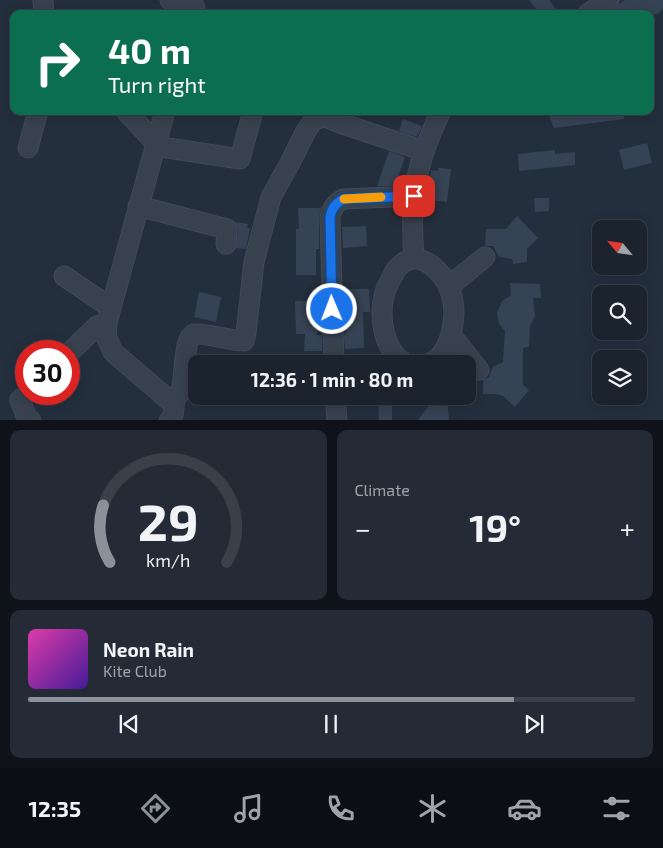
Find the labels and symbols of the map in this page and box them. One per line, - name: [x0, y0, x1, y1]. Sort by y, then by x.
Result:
- pin: [393, 175, 435, 217]
- north arrow: [592, 220, 648, 275]
- position arrow: [305, 282, 357, 334]
- speed limit sign: 30: [15, 340, 80, 405]

